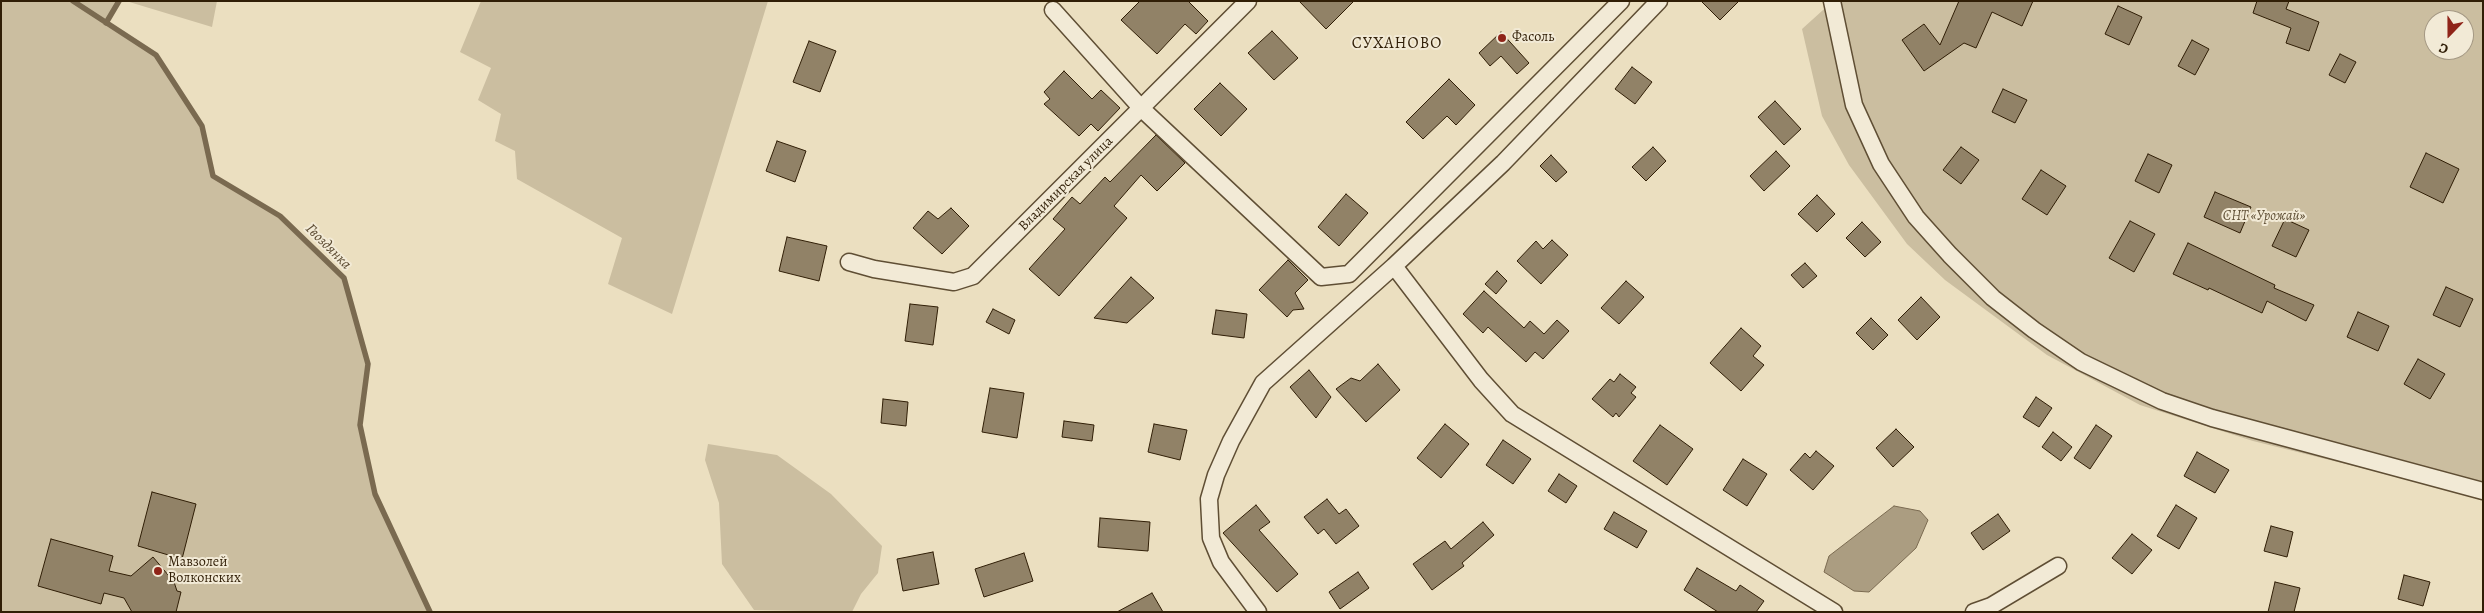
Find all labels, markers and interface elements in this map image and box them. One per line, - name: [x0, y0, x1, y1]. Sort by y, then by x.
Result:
- north arrow: [2424, 10, 2474, 60]
- place label: Фасоль: [1512, 30, 1554, 46]
- marker: Фасоль: [1496, 32, 1508, 44]
- district label: СУХАНОВО: [1351, 34, 1443, 54]
- text: С: [2436, 38, 2451, 59]
- street label: Владимирская улица: [1015, 133, 1117, 235]
- park label: СНТ «Урожай»: [2223, 209, 2305, 225]
- water label: Гвоздянка: [301, 220, 355, 274]
- place label: Мавзолей Волконских: [168, 555, 241, 588]
- marker: Мавзолей Волконских: [152, 565, 164, 577]

